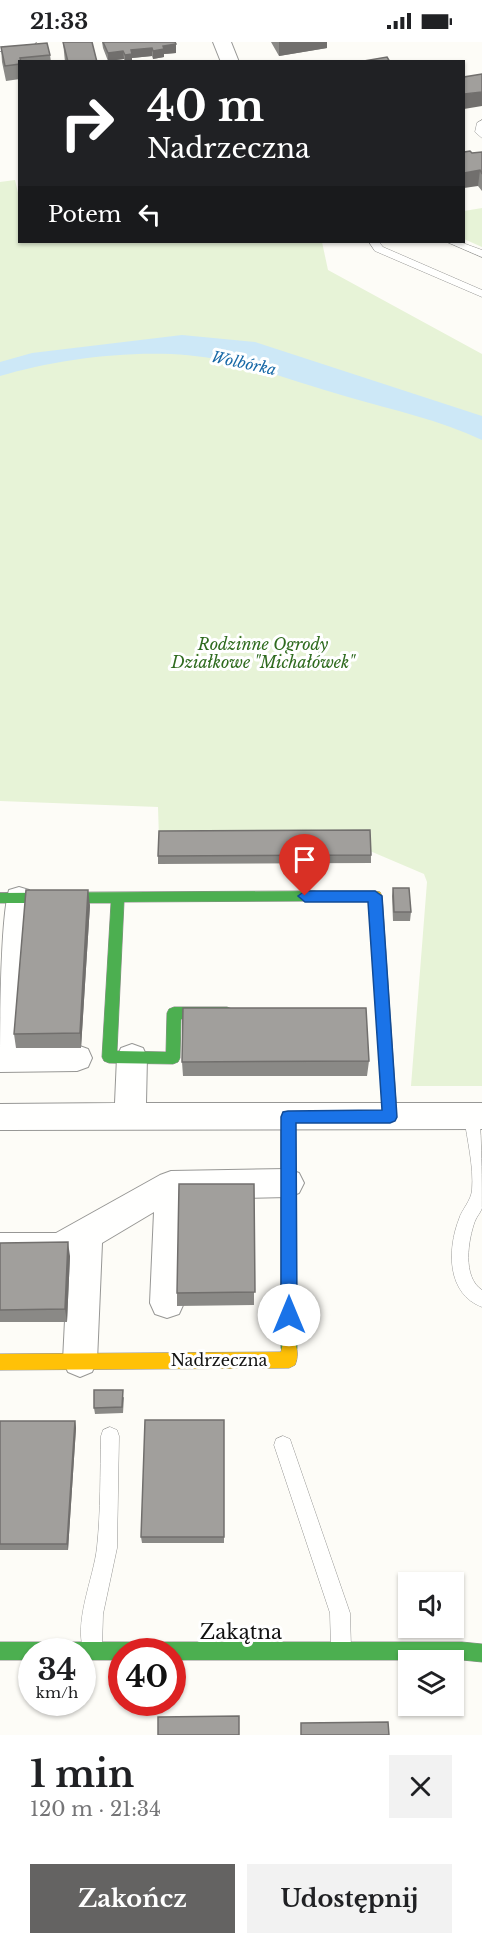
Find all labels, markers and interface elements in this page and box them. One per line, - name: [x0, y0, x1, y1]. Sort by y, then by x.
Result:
- text: 21:33: [30, 8, 88, 35]
- text: 40 m: [147, 80, 264, 132]
- icon: right: [48, 84, 126, 162]
- text: Nadrzeczna: [147, 132, 310, 165]
- icon: left: [133, 198, 166, 231]
- text: Potem: [48, 201, 121, 228]
- water label: Wolbórka: [210, 347, 278, 379]
- park label: Rodzinne Ogrody Działkowe "Michałówek": [170, 634, 356, 672]
- pin: [279, 834, 330, 896]
- icon: arrive: [288, 843, 321, 876]
- position arrow: [257, 1283, 321, 1347]
- street label: Nadrzeczna: [171, 1350, 267, 1370]
- map controls: [398, 1572, 464, 1716]
- button: sound: [398, 1572, 464, 1638]
- street label: Zakątna: [200, 1620, 283, 1644]
- speed limit sign: 40: [108, 1638, 186, 1716]
- button: layers: [398, 1650, 464, 1716]
- text: 34: [37, 1651, 77, 1688]
- text: km/h: [36, 1683, 78, 1702]
- text: 1 min: [30, 1752, 134, 1797]
- button: close: [389, 1755, 452, 1818]
- text: 120 m · 21:34: [30, 1797, 161, 1821]
- button: Zakończ: [30, 1864, 235, 1933]
- button: Udostępnij: [247, 1864, 452, 1933]

